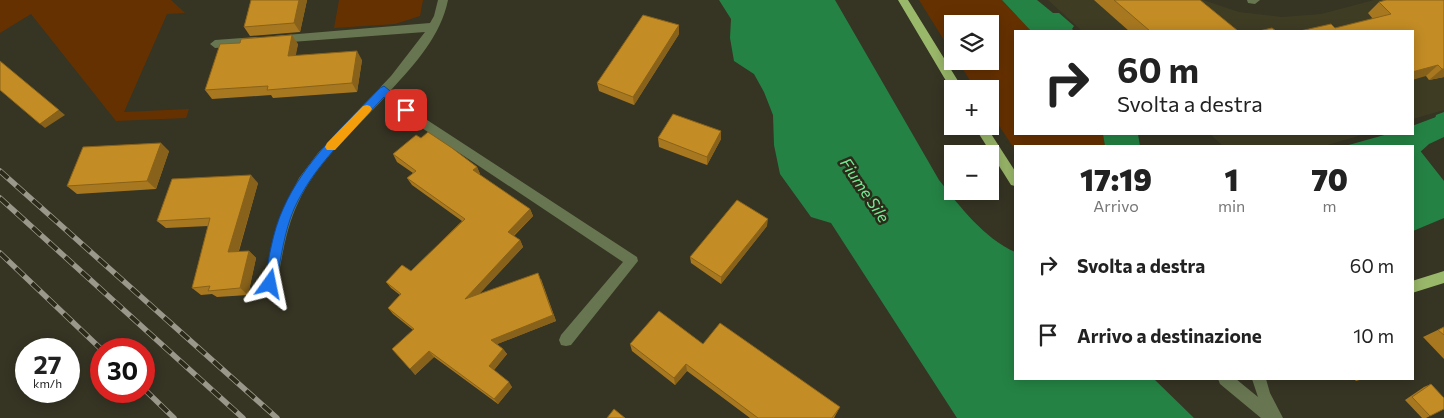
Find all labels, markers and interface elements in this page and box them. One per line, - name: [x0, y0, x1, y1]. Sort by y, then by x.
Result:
- map controls: [944, 15, 999, 200]
- button: layers: [944, 15, 999, 70]
- text: 60 m: [1117, 47, 1199, 90]
- icon: right: [1034, 50, 1099, 115]
- button: +: [944, 80, 999, 135]
- pin: [385, 89, 427, 131]
- text: Svolta a destra: [1117, 90, 1263, 117]
- icon: arrive: [392, 96, 420, 124]
- button: −: [944, 145, 999, 200]
- water label: Fiume Sile: [837, 154, 894, 226]
- text: 17:19: [1080, 160, 1152, 197]
- text: 1: [1225, 160, 1239, 197]
- text: 70: [1311, 160, 1348, 197]
- text: Arrivo: [1093, 196, 1139, 215]
- text: min: [1218, 196, 1245, 215]
- text: m: [1323, 196, 1337, 215]
- icon: right: [1034, 251, 1062, 279]
- text: Svolta a destra: [1077, 254, 1205, 277]
- text: 60 m: [1350, 254, 1394, 277]
- position arrow: [243, 257, 295, 309]
- icon: arrive: [1034, 321, 1062, 349]
- text: Arrivo a destinazione: [1077, 324, 1262, 347]
- text: 10 m: [1353, 324, 1394, 347]
- speed limit sign: 30: [90, 338, 155, 403]
- text: 27: [34, 349, 61, 379]
- text: km/h: [33, 376, 62, 390]

